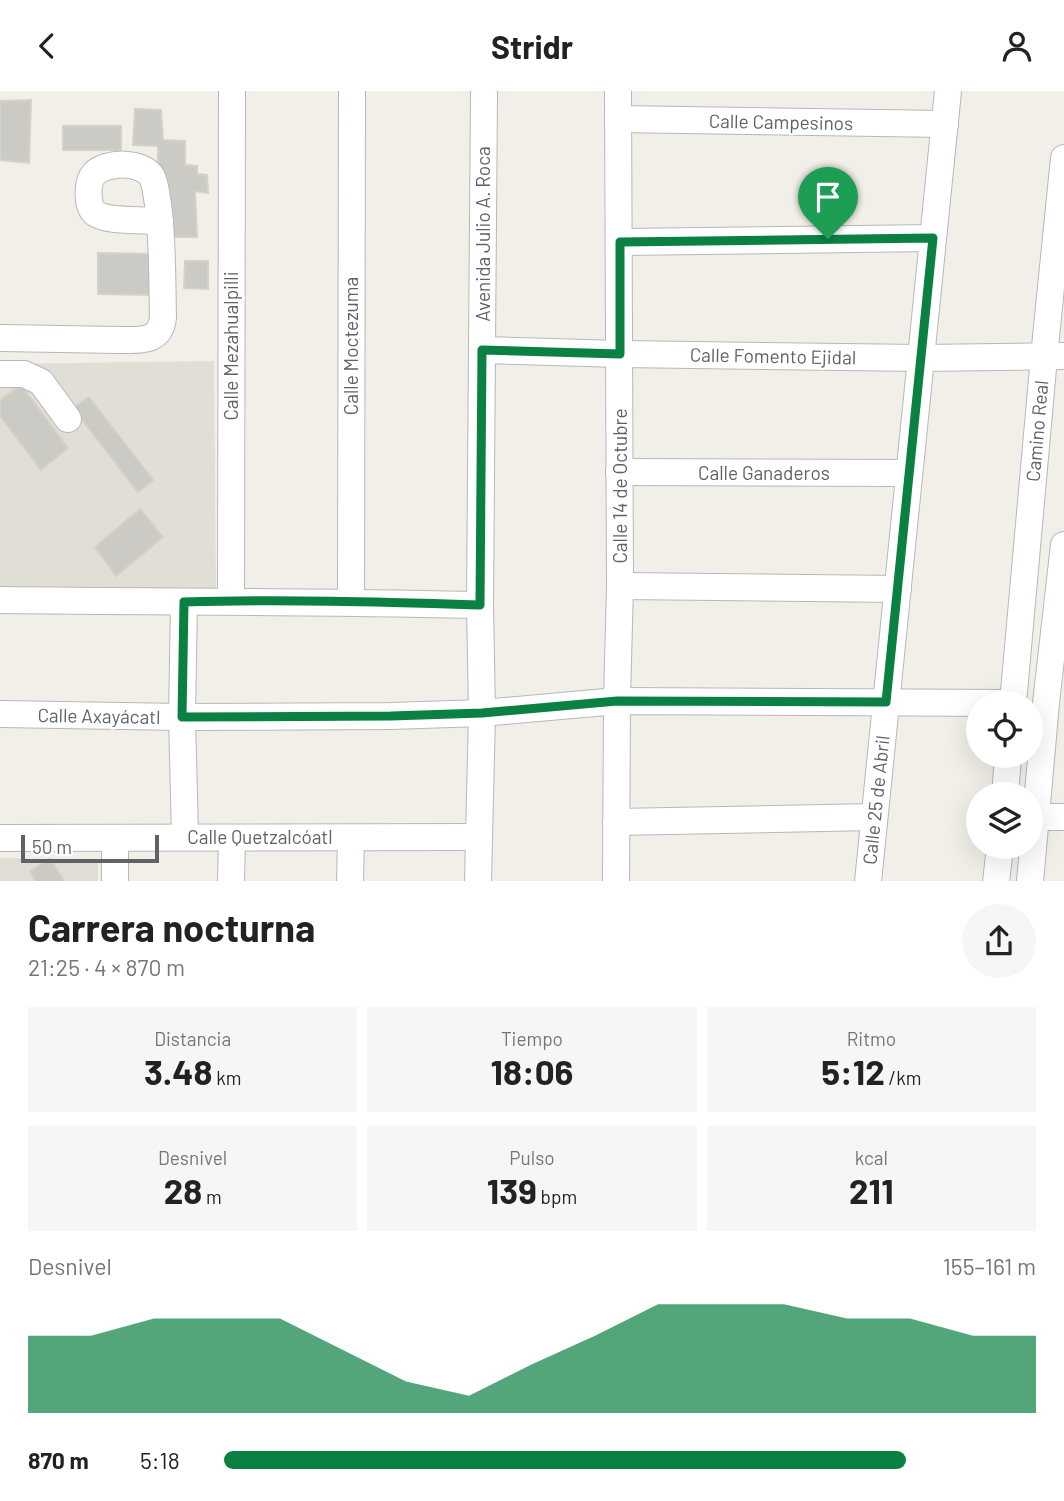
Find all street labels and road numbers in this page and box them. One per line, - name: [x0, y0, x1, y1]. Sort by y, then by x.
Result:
- street label: Calle Campesinos: [709, 109, 853, 134]
- street label: Avenida Julio A. Roca: [471, 146, 494, 322]
- street label: Calle Mezahualpilli: [219, 271, 242, 421]
- street label: Calle Moctezuma: [339, 277, 362, 415]
- street label: Calle Fomento Ejidal: [690, 343, 856, 368]
- street label: Camino Real: [1021, 379, 1052, 483]
- street label: Calle 14 de Octubre: [608, 408, 631, 564]
- street label: Calle Ganaderos: [698, 461, 830, 484]
- street label: Calle Axayácatl: [37, 703, 161, 728]
- street label: Calle 25 de Abril: [857, 734, 894, 866]
- street label: Calle Quetzalcóatl: [187, 825, 333, 848]

